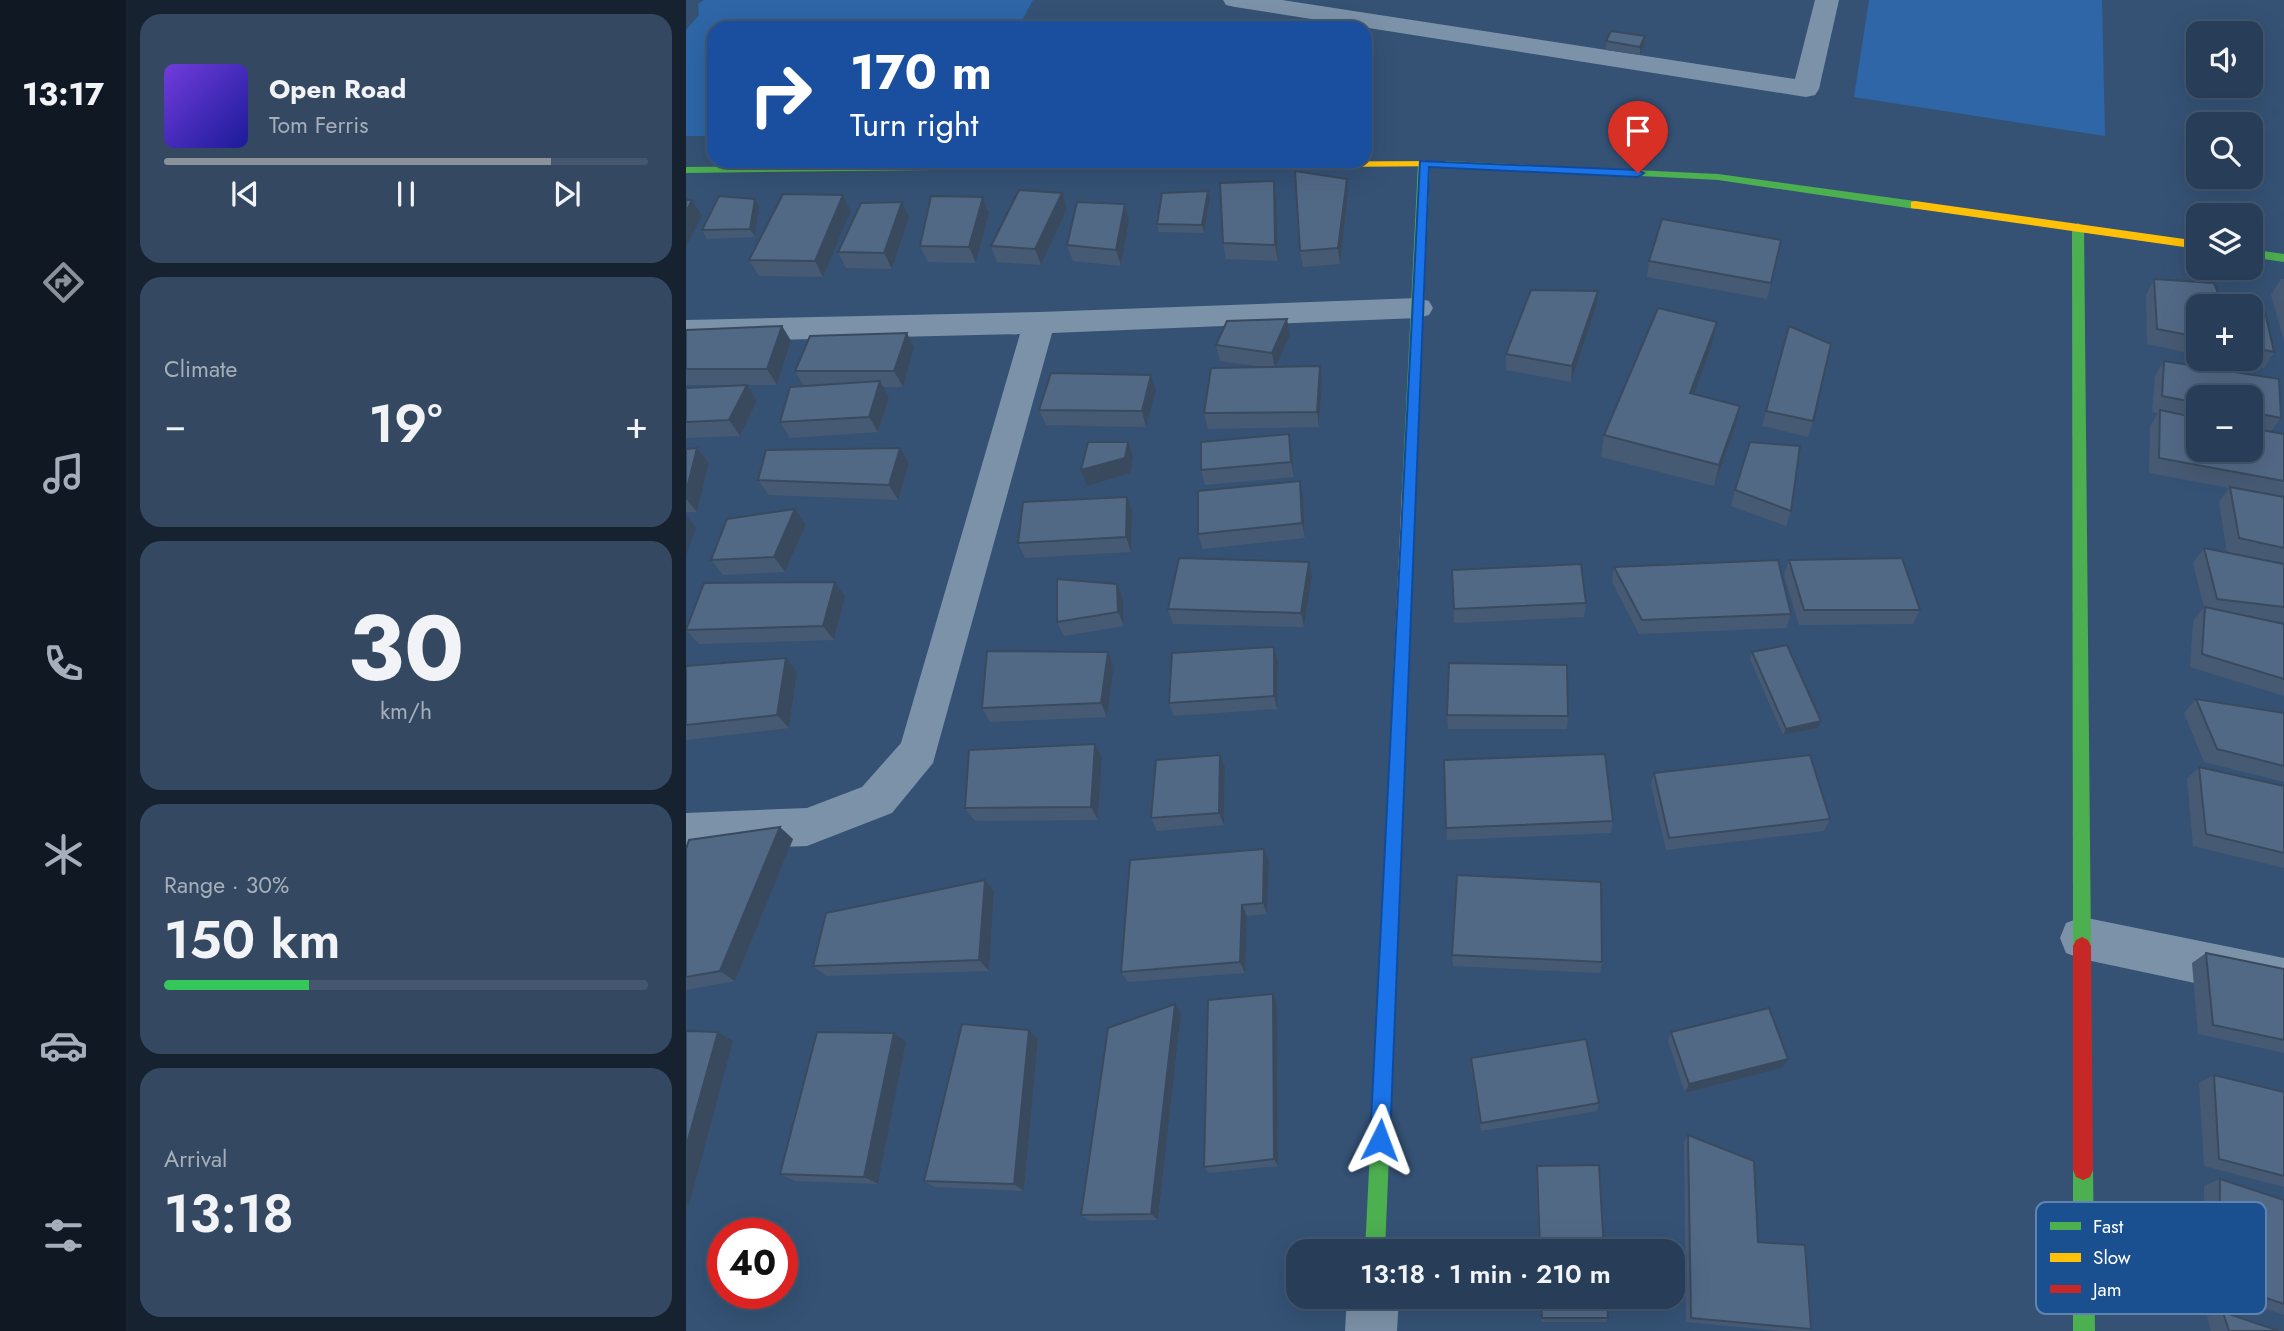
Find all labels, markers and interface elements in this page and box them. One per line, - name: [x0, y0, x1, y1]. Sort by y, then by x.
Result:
- map controls: [2186, 21, 2263, 462]
- button: sound: [2186, 21, 2263, 98]
- text: 170 m: [850, 37, 992, 107]
- icon: right: [735, 49, 826, 140]
- text: Open Road: [269, 70, 406, 108]
- text: 13:17: [22, 71, 104, 117]
- pin: [1608, 101, 1668, 173]
- text: Turn right: [850, 102, 979, 148]
- text: Tom Ferris: [269, 108, 368, 142]
- icon: arrive: [1619, 112, 1657, 150]
- button: search: [2186, 112, 2263, 189]
- icon: previous: [226, 175, 264, 213]
- icon: pause: [387, 175, 425, 213]
- icon: next: [548, 175, 586, 213]
- button: layers: [2186, 203, 2263, 280]
- icon: directions: [39, 258, 88, 307]
- button: +: [2186, 294, 2263, 371]
- text: Climate: [164, 352, 237, 386]
- button: −: [2186, 385, 2263, 462]
- text: 19°: [369, 386, 443, 462]
- text: −: [164, 397, 186, 452]
- text: +: [625, 397, 648, 452]
- icon: music: [39, 449, 88, 498]
- text: 30: [348, 583, 464, 714]
- icon: phone: [39, 639, 88, 688]
- text: km/h: [380, 694, 432, 728]
- icon: climate: [39, 830, 88, 879]
- text: Range · 30%: [164, 868, 289, 902]
- text: 150 km: [164, 902, 341, 978]
- icon: car: [39, 1021, 88, 1070]
- position arrow: [1343, 1103, 1417, 1177]
- text: Arrival: [164, 1142, 227, 1176]
- text: 13:18: [164, 1176, 294, 1252]
- legend: [2036, 1202, 2266, 1314]
- icon: filters: [39, 1211, 88, 1260]
- text: Fast: [2093, 1213, 2124, 1240]
- speed limit sign: 40: [707, 1218, 798, 1309]
- text: Slow: [2093, 1244, 2131, 1271]
- text: 13:18 · 1 min · 210 m: [1360, 1255, 1611, 1293]
- text: Jam: [2090, 1276, 2122, 1303]

